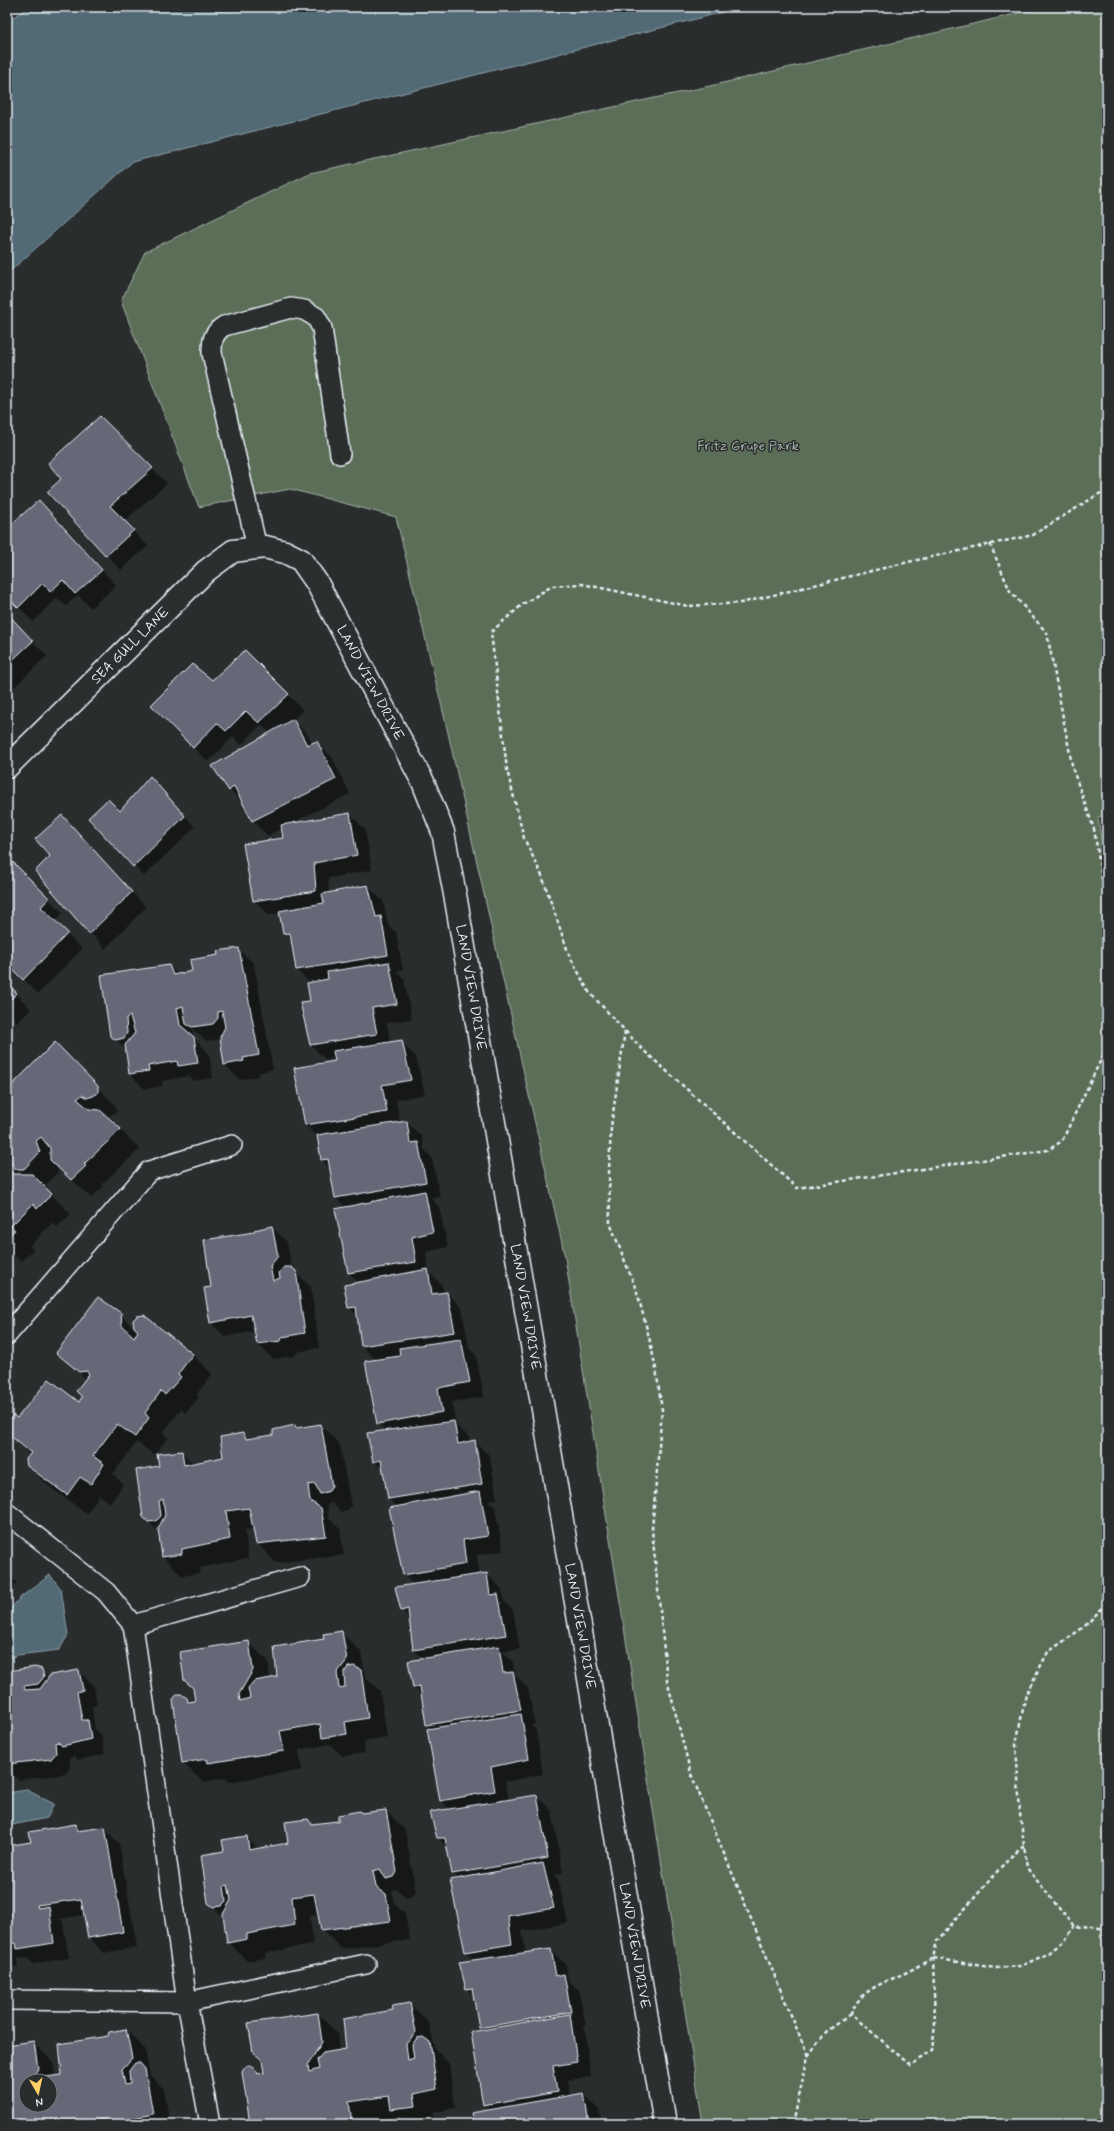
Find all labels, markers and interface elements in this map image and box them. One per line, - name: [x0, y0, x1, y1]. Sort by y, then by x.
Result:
- park label: Fritz Grupe Park: [697, 437, 799, 455]
- street label: SEA GULL LANE: [87, 603, 173, 688]
- street label: LAND VIEW DRIVE: [332, 622, 408, 744]
- street label: LAND VIEW DRIVE: [451, 923, 491, 1052]
- street label: LAND VIEW DRIVE: [506, 1242, 545, 1371]
- street label: LAND VIEW DRIVE: [560, 1562, 600, 1691]
- street label: LAND VIEW DRIVE: [615, 1881, 654, 2010]
- north arrow: [18, 2073, 58, 2113]
- text: N: [35, 2094, 44, 2109]

